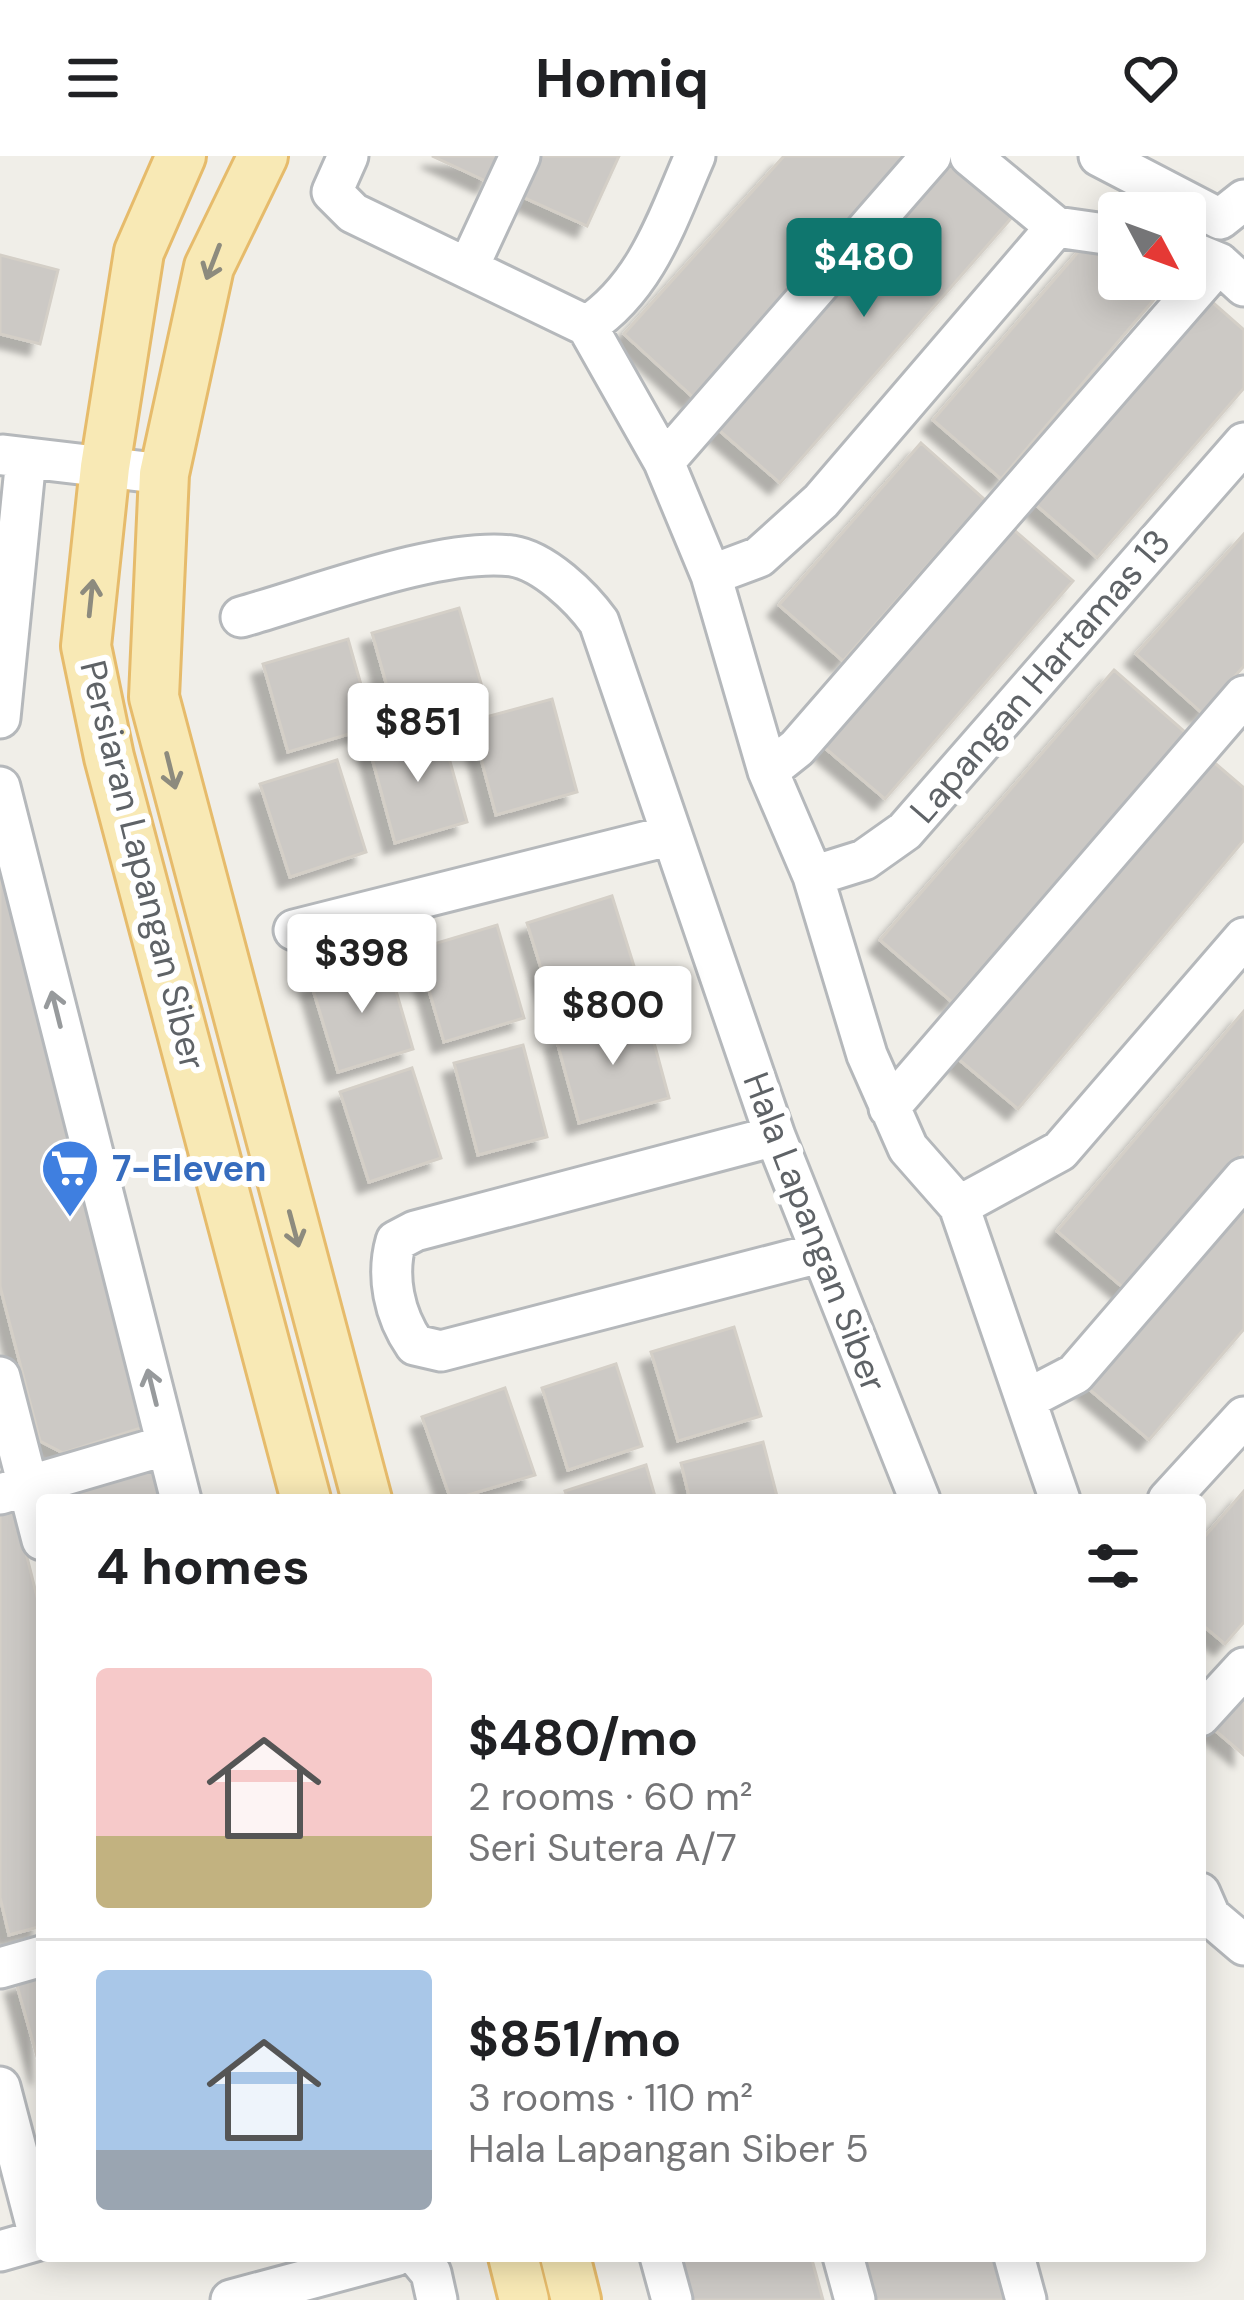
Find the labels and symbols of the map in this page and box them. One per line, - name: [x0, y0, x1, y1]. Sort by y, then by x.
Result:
- north arrow: [1098, 192, 1206, 300]
- pin: $480: [793, 218, 935, 320]
- one-way arrow: [201, 242, 223, 279]
- street label: Lapangan Hartamas 13: [900, 519, 1180, 833]
- one-way arrow: [80, 580, 103, 619]
- street label: Persiaran Lapangan Siber: [69, 655, 217, 1075]
- pin: $851: [347, 683, 489, 785]
- one-way arrow: [161, 751, 183, 789]
- pin: $398: [291, 914, 433, 1016]
- pin: $800: [542, 966, 684, 1068]
- one-way arrow: [44, 990, 66, 1028]
- street label: Hala Lapangan Siber: [732, 1066, 898, 1398]
- supermarket icon: 7-Eleven: [39, 1137, 101, 1219]
- place label: 7-Eleven: [112, 1145, 267, 1192]
- one-way arrow: [284, 1209, 306, 1247]
- one-way arrow: [140, 1368, 162, 1406]

